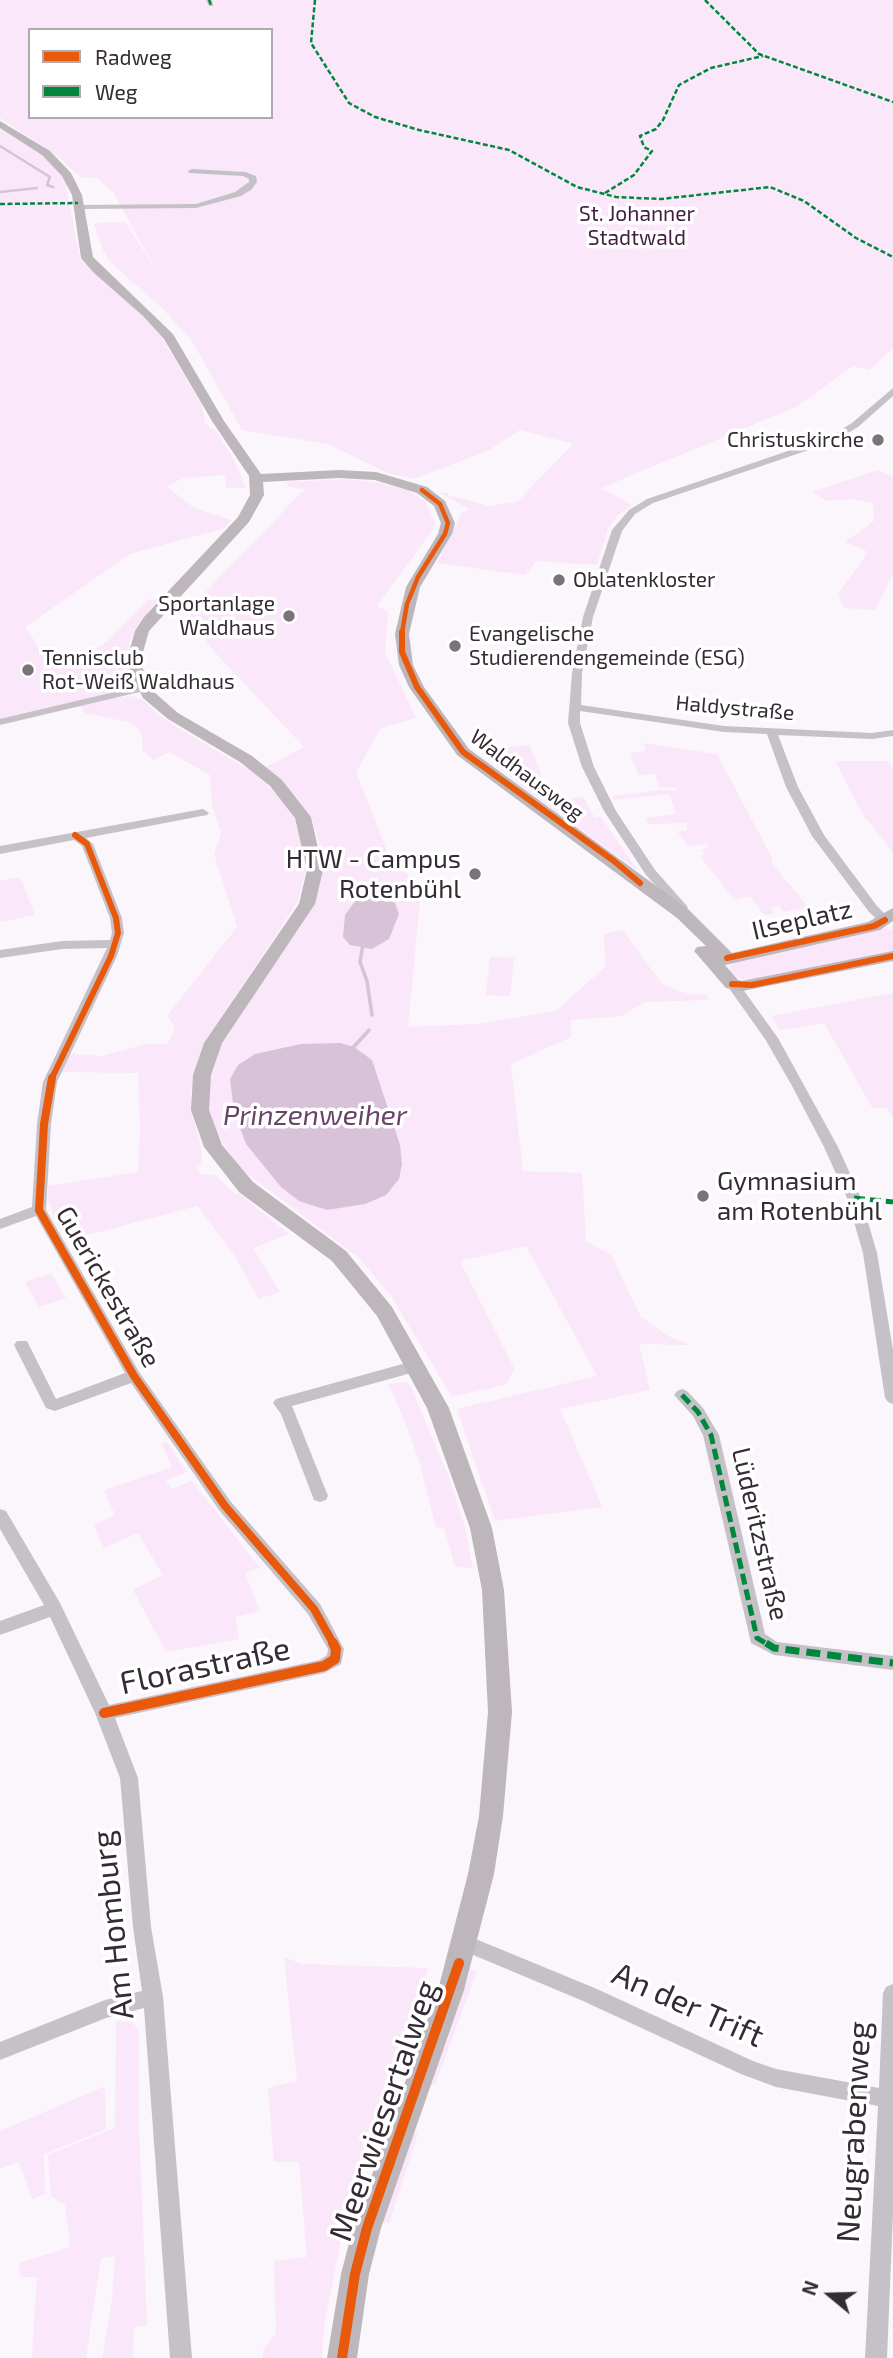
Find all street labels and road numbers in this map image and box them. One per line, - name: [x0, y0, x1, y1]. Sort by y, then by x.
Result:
- street label: Haldystraße: [675, 690, 795, 726]
- street label: Waldhausweg: [465, 724, 589, 826]
- street label: Ilseplatz: [749, 893, 855, 947]
- street label: Guerickestraße: [49, 1201, 167, 1373]
- street label: Lüderitzstraße: [725, 1445, 795, 1623]
- street label: Florastraße: [116, 1629, 294, 1703]
- street label: Am Homburg: [84, 1829, 142, 2021]
- street label: An der Trift: [606, 1955, 770, 2055]
- street label: Meerwiesertalweg: [321, 1976, 447, 2246]
- street label: Neugrabenweg: [829, 2020, 879, 2244]

